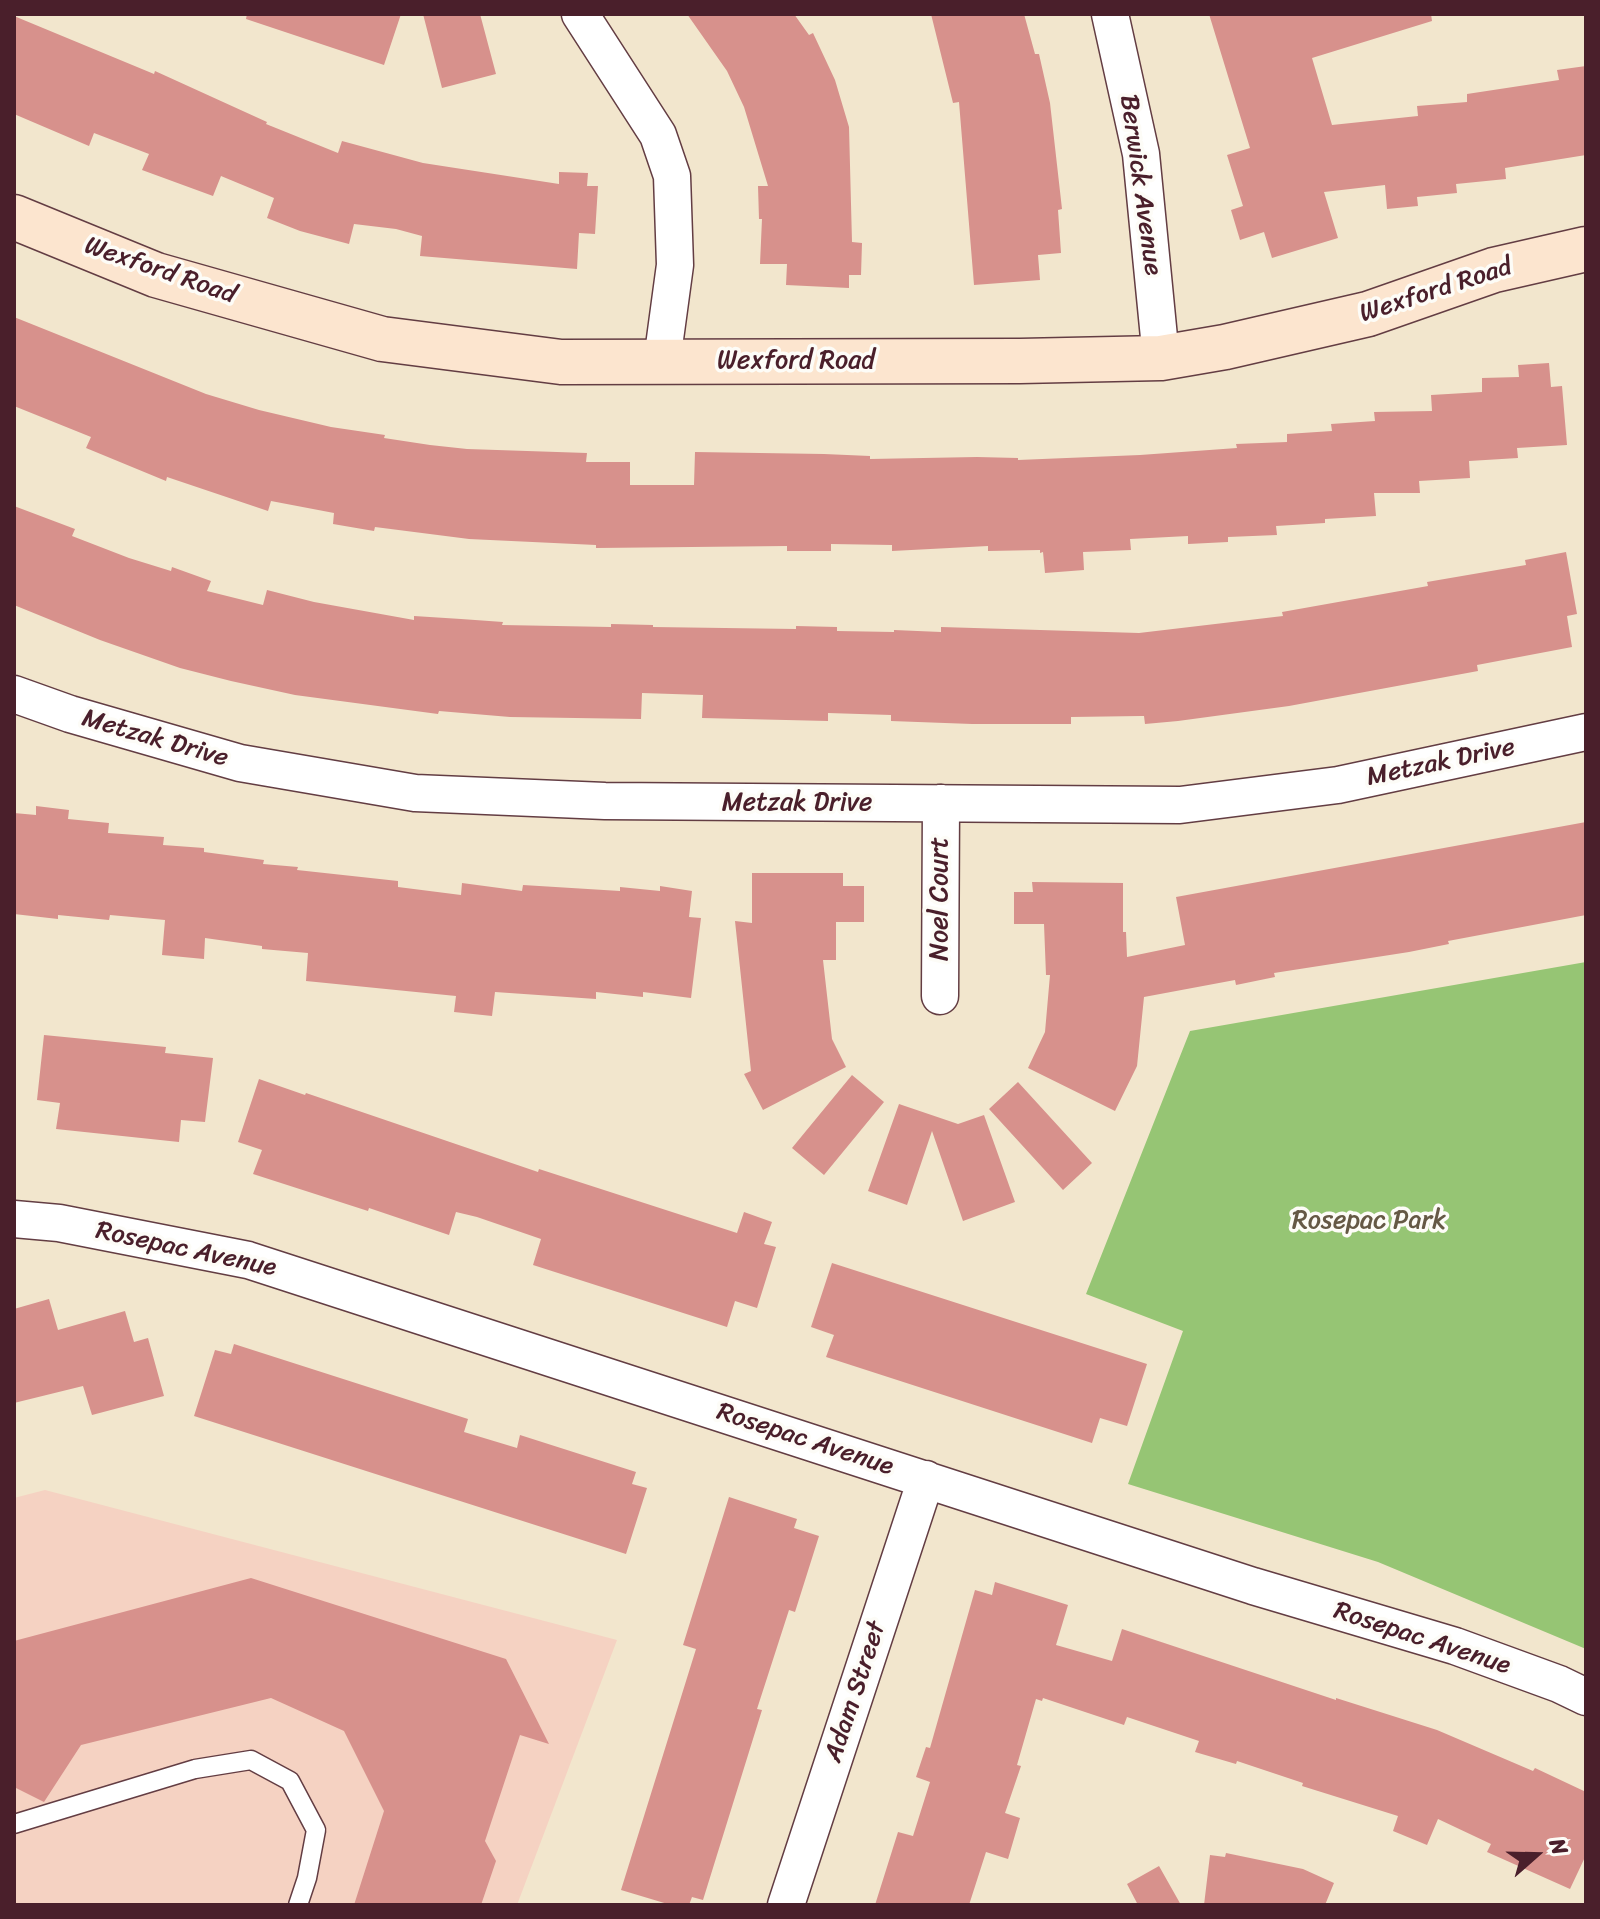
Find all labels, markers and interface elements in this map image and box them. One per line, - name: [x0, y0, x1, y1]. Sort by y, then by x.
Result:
- street label: Berwick Avenue: [1112, 93, 1168, 277]
- street label: Wexford Road: [80, 231, 240, 311]
- street label: Wexford Road: [1356, 252, 1516, 330]
- street label: Wexford Road: [717, 345, 875, 377]
- street label: Metzak Drive: [78, 703, 232, 775]
- street label: Metzak Drive: [1364, 732, 1518, 794]
- street label: Metzak Drive: [722, 787, 872, 819]
- street label: Noel Court: [924, 837, 956, 961]
- park label: Rosepac Park: [1292, 1205, 1446, 1237]
- street label: Rosepac Avenue: [93, 1216, 279, 1284]
- street label: Rosepac Avenue: [713, 1397, 897, 1483]
- street label: Rosepac Avenue: [1330, 1596, 1514, 1682]
- street label: Adam Street: [819, 1618, 893, 1766]
- north arrow: [1496, 1815, 1576, 1895]
- text: N: [1538, 1833, 1580, 1860]

